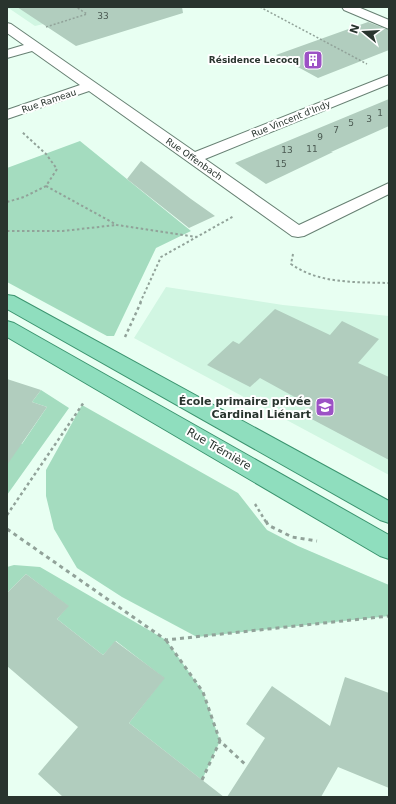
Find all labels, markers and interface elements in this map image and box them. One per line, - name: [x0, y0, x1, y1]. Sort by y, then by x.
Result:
- house number: 33: [97, 11, 109, 21]
- north arrow: [344, 12, 384, 52]
- text: N: [347, 23, 363, 35]
- building icon: Résidence Lecocq: [302, 49, 324, 71]
- place label: Résidence Lecocq: [209, 55, 299, 65]
- street label: Rue Rameau: [20, 87, 78, 115]
- street label: Rue Vincent d'Indy: [250, 98, 333, 139]
- house number: 1: [377, 108, 383, 118]
- house number: 3: [366, 114, 372, 124]
- house number: 5: [348, 118, 354, 128]
- house number: 7: [333, 125, 339, 135]
- house number: 9: [317, 132, 323, 142]
- street label: Rue Offenbach: [164, 136, 224, 182]
- house number: 11: [306, 144, 318, 154]
- house number: 13: [281, 145, 293, 155]
- house number: 15: [275, 159, 287, 169]
- place label: École primaire privée Cardinal Liénart: [179, 395, 311, 421]
- school or university icon: École primaire privée Cardinal Liénart: [314, 396, 336, 418]
- street label: Rue Trémière: [185, 425, 254, 473]

